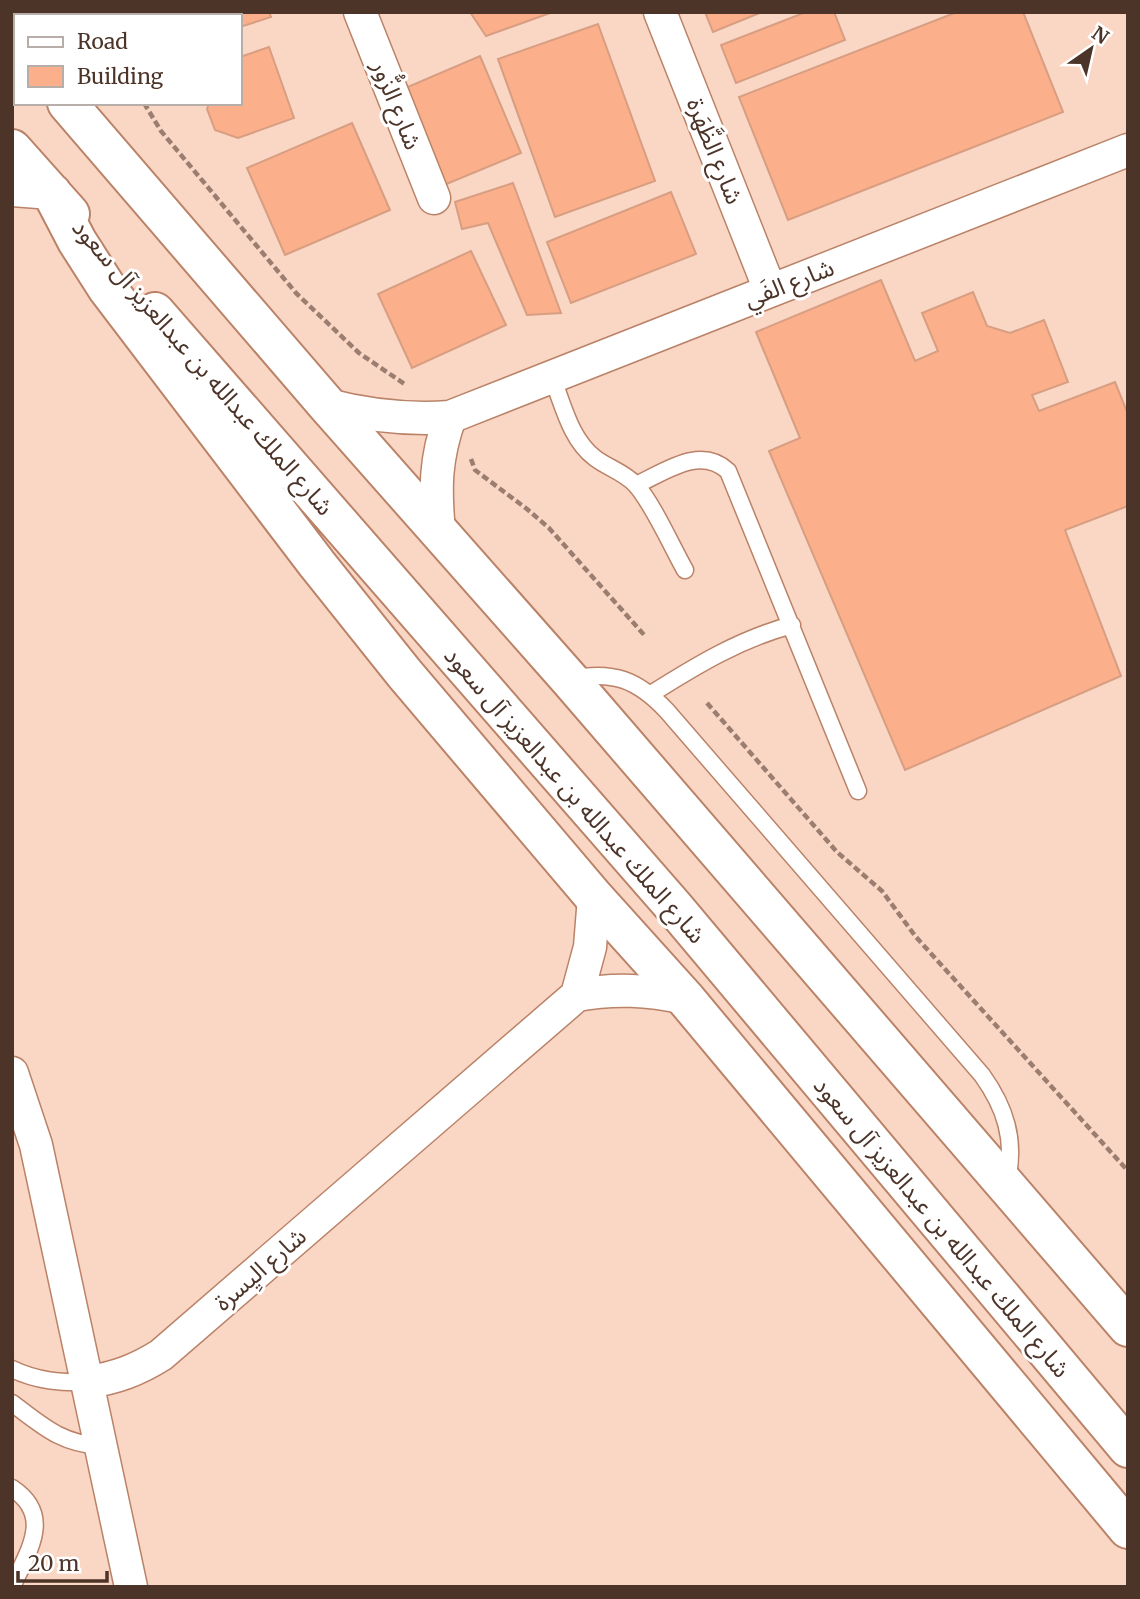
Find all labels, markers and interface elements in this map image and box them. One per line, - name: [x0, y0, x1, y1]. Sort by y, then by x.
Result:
- legend: [14, 14, 242, 105]
- north arrow: [1056, 14, 1126, 84]
- text: N: [1088, 21, 1113, 49]
- text: Road: [77, 28, 128, 55]
- street label: شارع الزُّور: [363, 53, 433, 155]
- text: Building: [77, 63, 164, 90]
- street label: شارع الظَّهَرة: [678, 93, 752, 209]
- street label: شارع الملك عبدالله بن عبدالعزيز آل سعود: [64, 212, 340, 523]
- street label: شارع الفَي: [740, 252, 840, 318]
- street label: شارع الملك عبدالله بن عبدالعزيز آل سعود: [436, 640, 712, 951]
- street label: شارع الملك عبدالله بن عبدالعزيز آل سعود: [805, 1070, 1077, 1385]
- street label: شارع اليِسرة: [208, 1221, 314, 1319]
- scale bar: [18, 1540, 107, 1584]
- text: 20 m: [28, 1550, 80, 1577]

